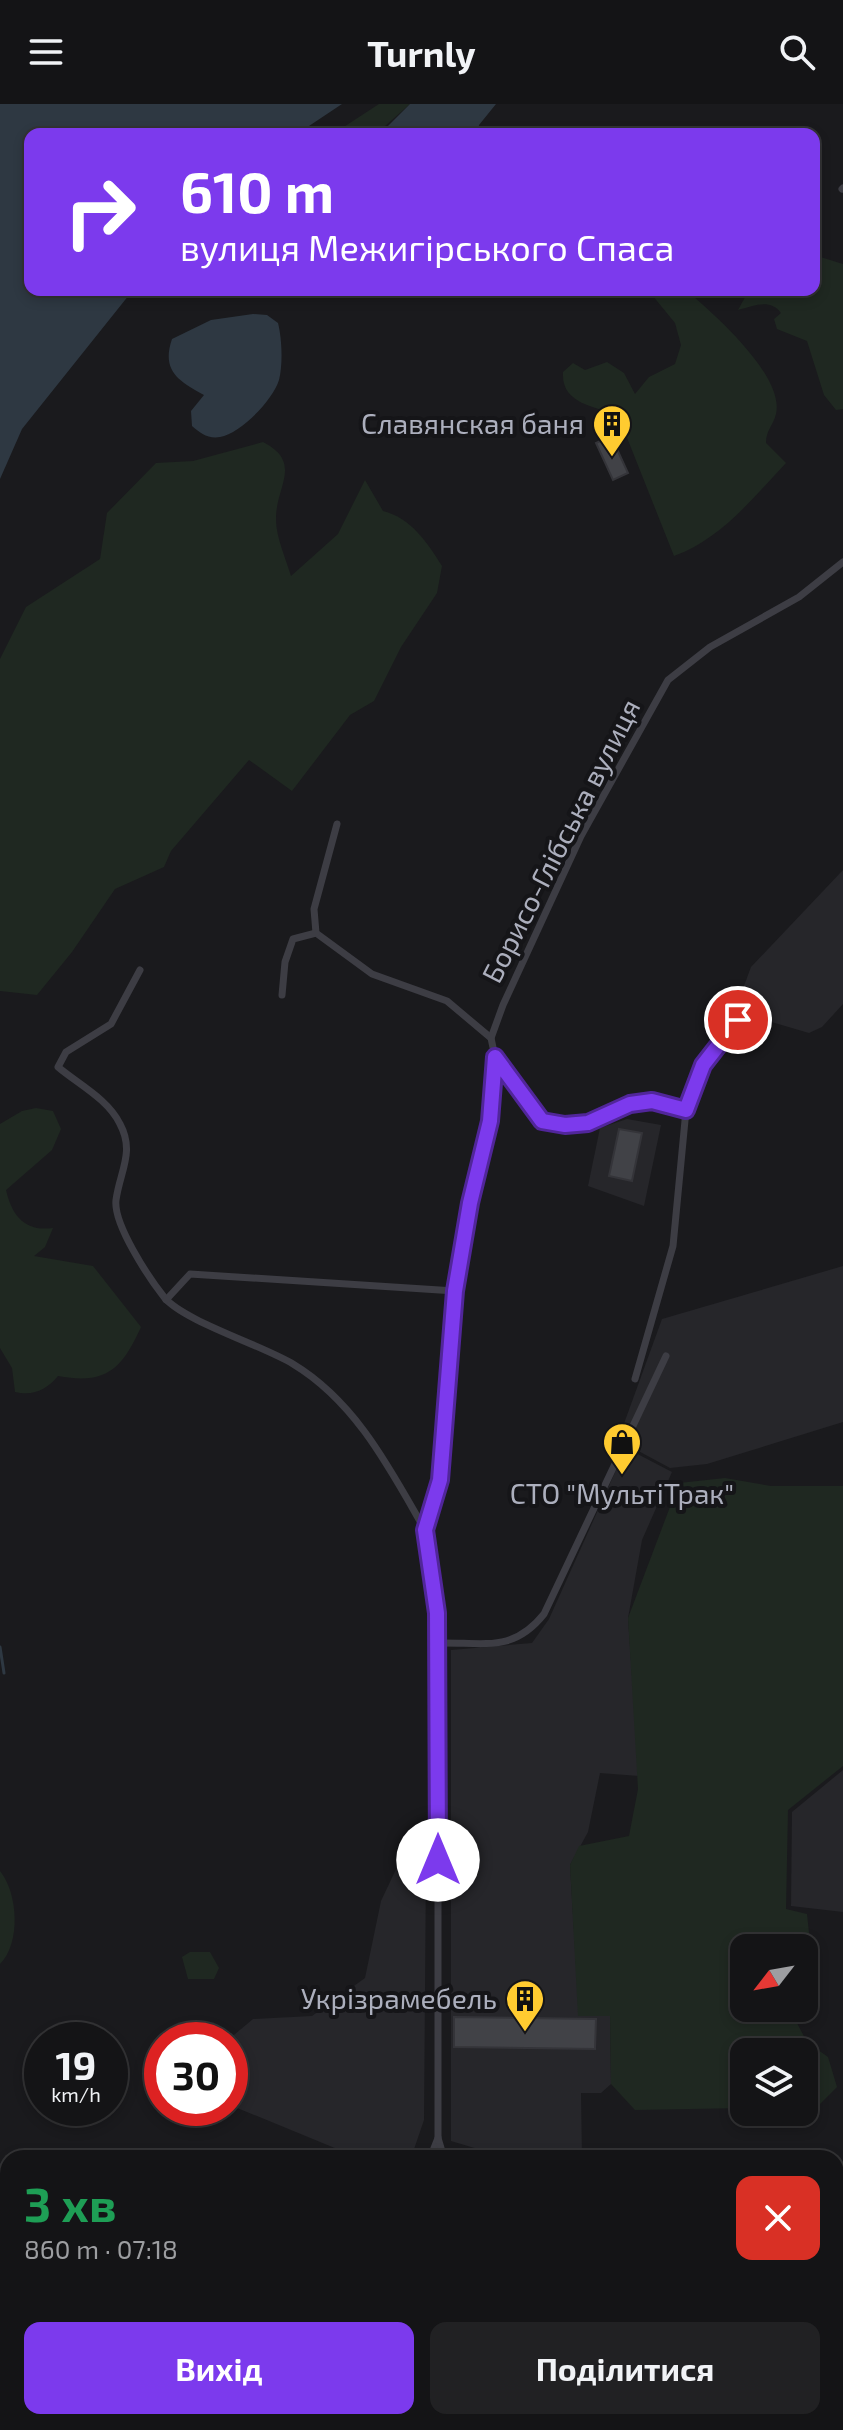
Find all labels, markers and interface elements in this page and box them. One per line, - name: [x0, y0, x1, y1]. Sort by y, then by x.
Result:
- icon: menu: [24, 30, 68, 74]
- icon: search: [775, 30, 819, 74]
- text: Turnly: [367, 31, 476, 74]
- text: 610 m: [180, 157, 334, 224]
- icon: right: [48, 160, 152, 264]
- text: вулиця Межигірського Спаса: [180, 225, 675, 268]
- building icon: Славянская баня: [591, 403, 633, 458]
- place label: Славянская баня: [361, 406, 584, 440]
- street label: Борисо-Глібська вулиця: [474, 693, 646, 988]
- pin: [704, 986, 772, 1054]
- icon: arrive: [716, 998, 760, 1042]
- shop icon: СТО "МультіТрак": [601, 1421, 643, 1476]
- place label: СТО "МультіТрак": [510, 1476, 734, 1510]
- position arrow: [396, 1818, 480, 1902]
- north arrow: [730, 1934, 818, 2022]
- map controls: [730, 1934, 818, 2126]
- building icon: Укрізрамебель: [504, 1978, 546, 2033]
- place label: Укрізрамебель: [301, 1981, 497, 2015]
- speed limit sign: 30: [144, 2022, 248, 2126]
- button: layers: [730, 2038, 818, 2126]
- text: 19: [56, 2040, 96, 2088]
- text: km/h: [51, 2082, 101, 2106]
- text: 3 хв: [24, 2174, 116, 2232]
- button: close: [736, 2176, 820, 2260]
- text: 860 m · 07:18: [24, 2233, 178, 2264]
- button: Вихід: [24, 2322, 414, 2414]
- button: Поділитися: [430, 2322, 820, 2414]

